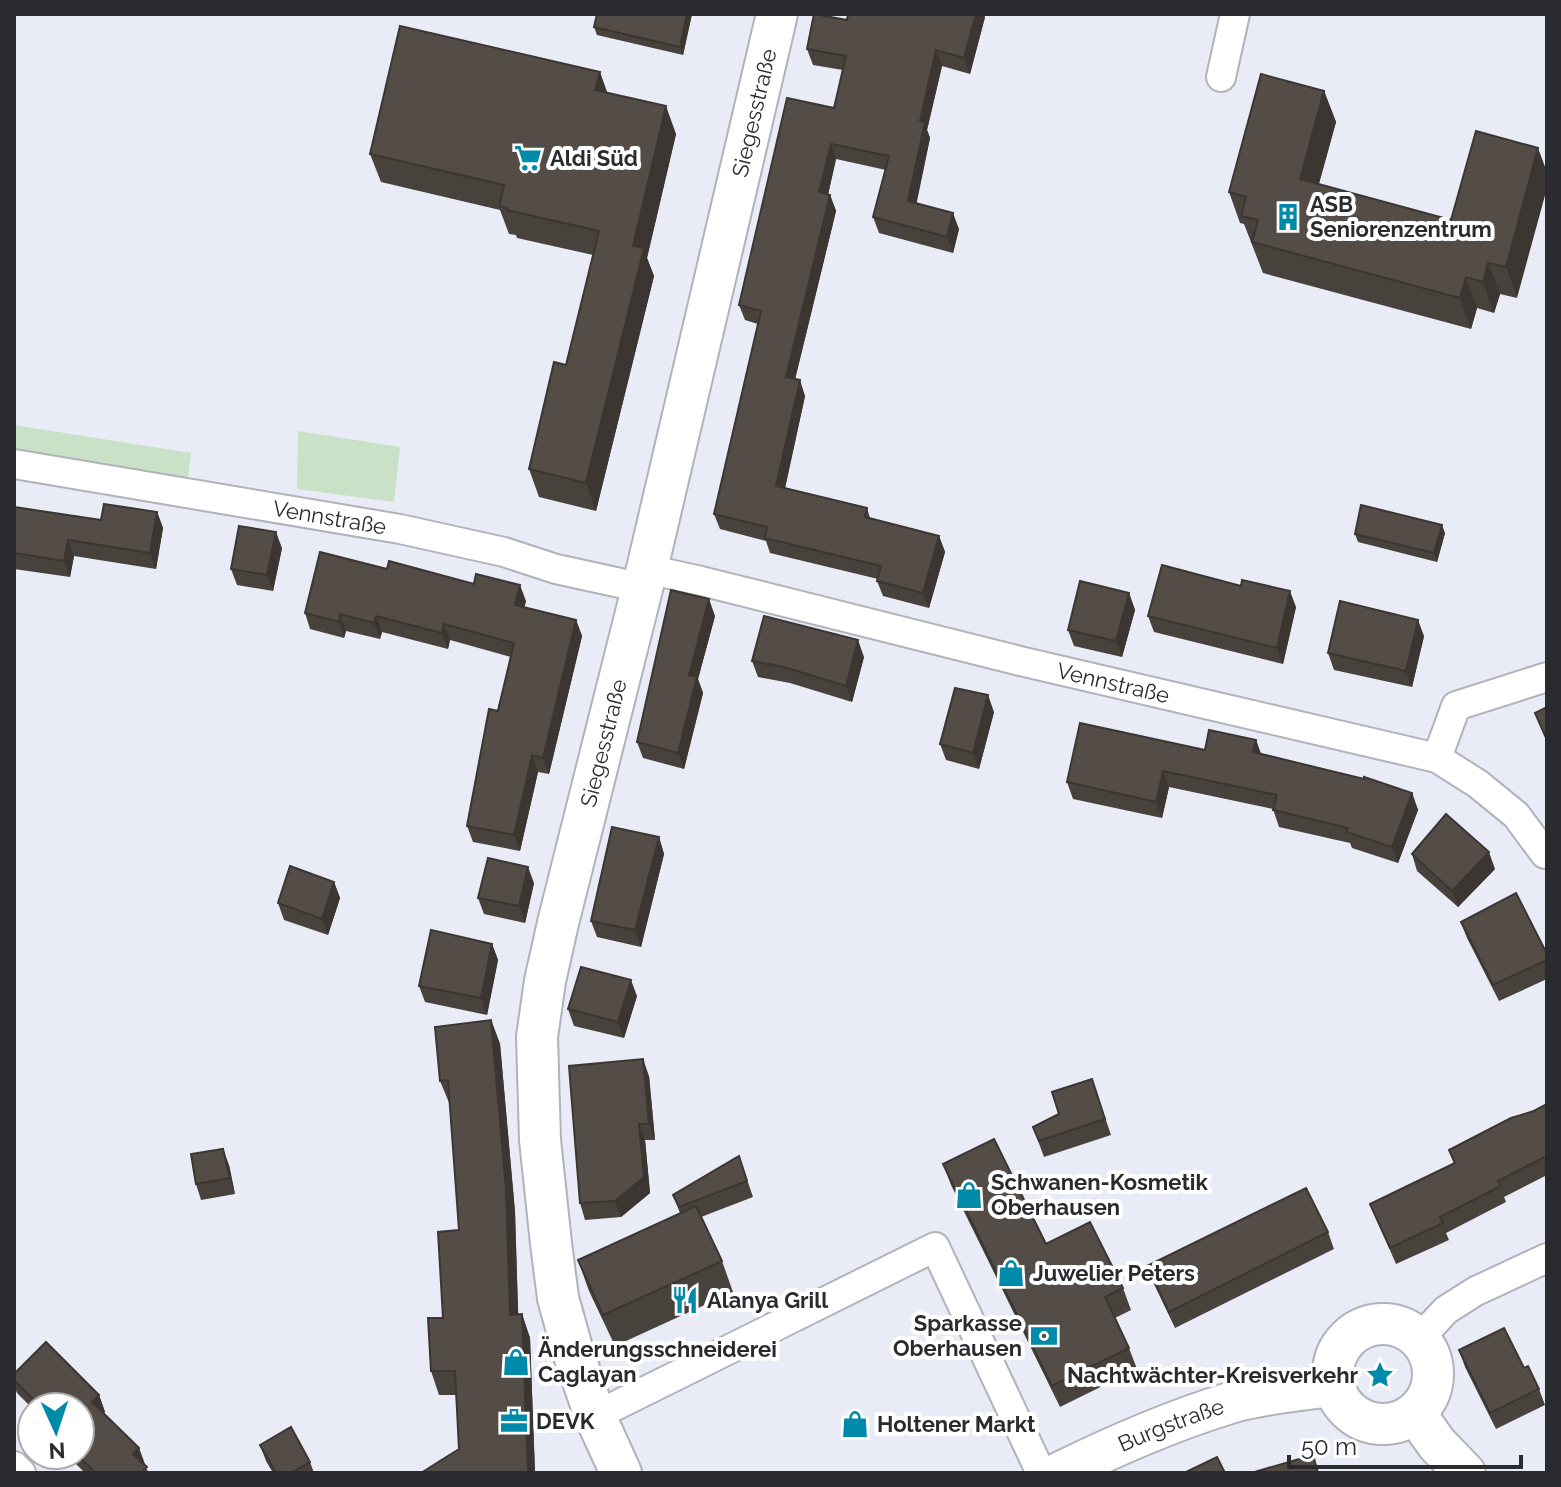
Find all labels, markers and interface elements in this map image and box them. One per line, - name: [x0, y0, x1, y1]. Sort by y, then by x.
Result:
- street label: Siegesstraße: [726, 46, 781, 180]
- supermarket icon: Aldi Süd: [513, 143, 543, 173]
- place label: Aldi Süd: [550, 145, 638, 171]
- place label: ASB Seniorenzentrum: [1310, 191, 1492, 242]
- building icon: ASB Seniorenzentrum: [1273, 202, 1303, 232]
- street label: Vennstraße: [271, 495, 388, 540]
- street label: Vennstraße: [1054, 657, 1172, 708]
- street label: Siegesstraße: [575, 676, 632, 810]
- place label: Schwanen-Kosmetik Oberhausen: [991, 1169, 1208, 1220]
- shop icon: Schwanen-Kosmetik Oberhausen: [954, 1180, 984, 1210]
- shop icon: Juwelier Peters: [996, 1258, 1026, 1288]
- place label: Juwelier Peters: [1033, 1260, 1195, 1286]
- restaurant icon: Alanya Grill: [670, 1285, 700, 1315]
- place label: Alanya Grill: [707, 1287, 829, 1313]
- place label: Sparkasse Oberhausen: [893, 1310, 1022, 1361]
- bank icon: Sparkasse Oberhausen: [1029, 1321, 1059, 1351]
- place label: Änderungsschneiderei Caglayan: [538, 1336, 777, 1387]
- shop icon: Änderungsschneiderei Caglayan: [501, 1347, 531, 1377]
- place icon: Nachtwächter-Kreisverkehr: [1365, 1360, 1395, 1390]
- place label: Nachtwächter-Kreisverkehr: [1067, 1362, 1358, 1388]
- north arrow: [16, 1391, 96, 1471]
- street label: Burgstraße: [1114, 1393, 1227, 1457]
- office icon: DEVK: [499, 1406, 529, 1436]
- place label: DEVK: [536, 1408, 595, 1434]
- shop icon: Holtener Markt: [840, 1409, 870, 1439]
- place label: Holtener Markt: [877, 1411, 1036, 1437]
- scale bar: [1289, 1419, 1521, 1469]
- text: 50 m: [1301, 1432, 1357, 1461]
- text: N: [48, 1438, 66, 1464]

